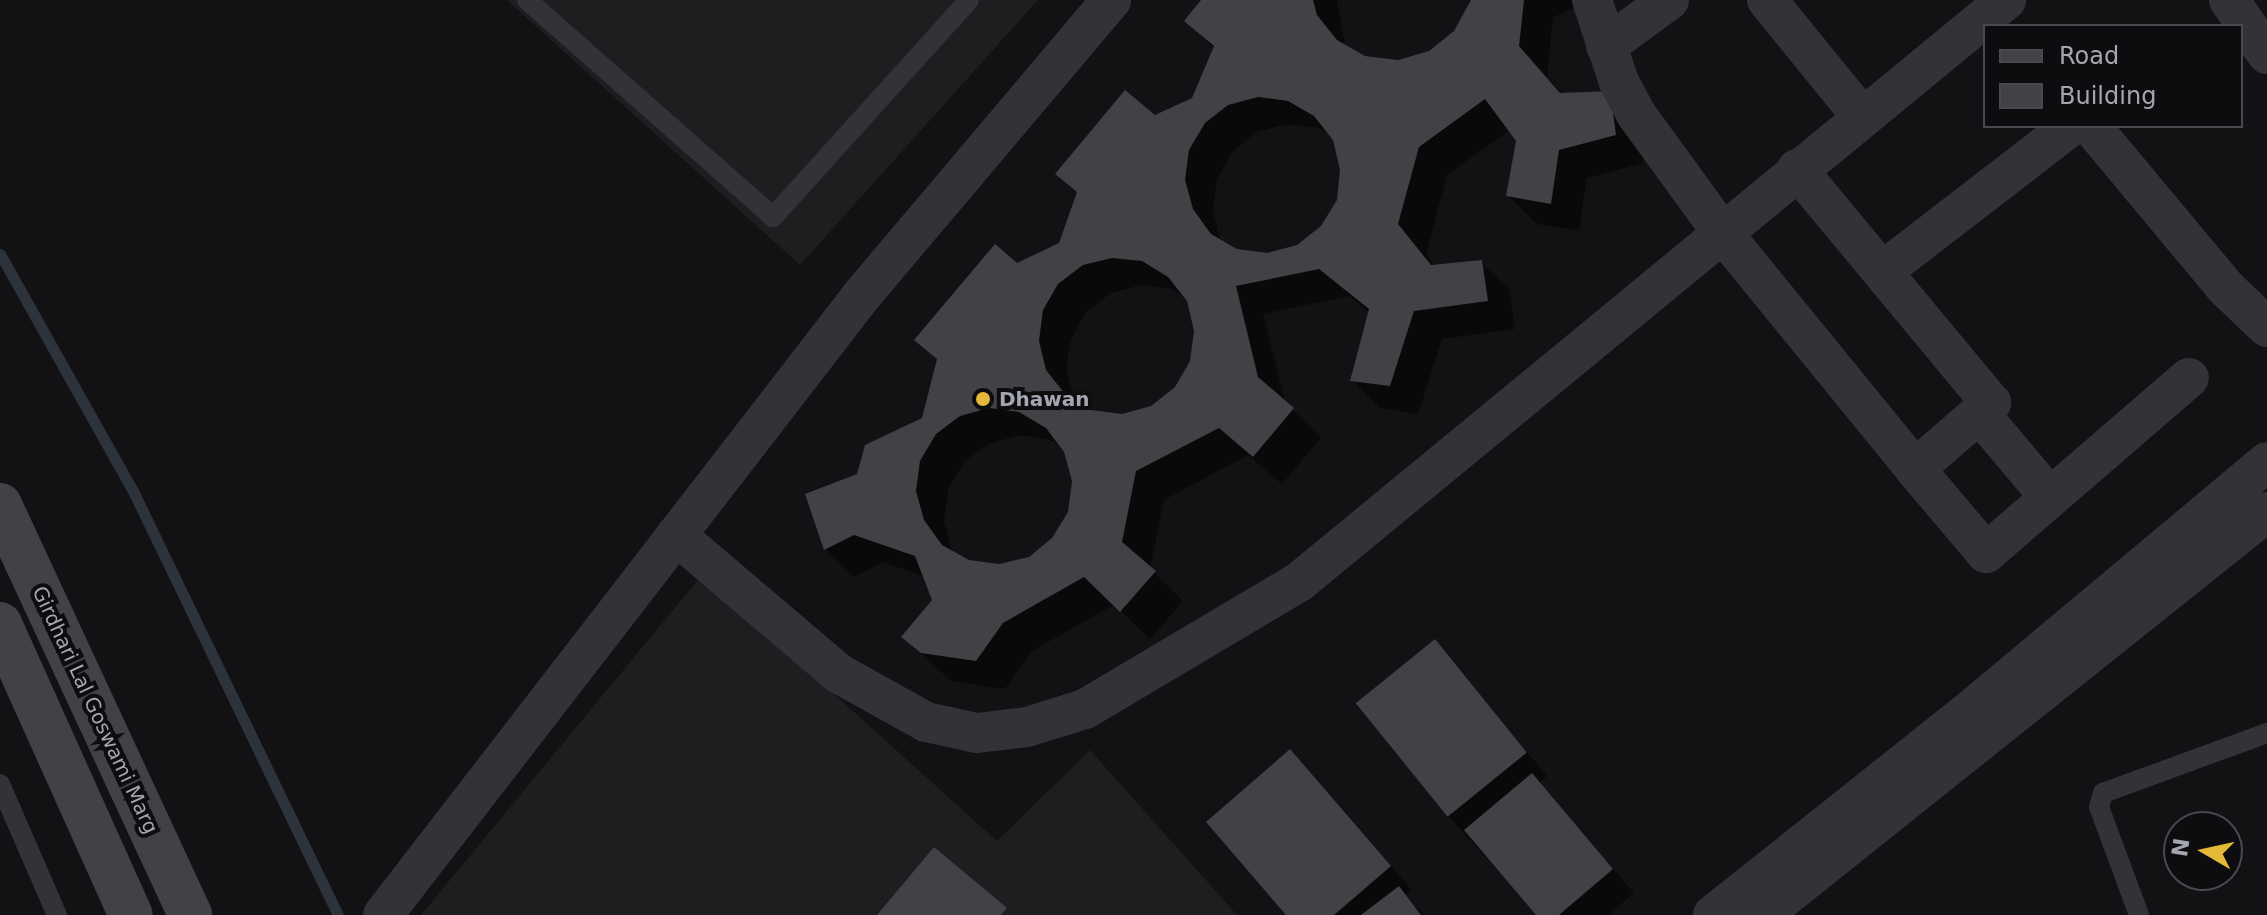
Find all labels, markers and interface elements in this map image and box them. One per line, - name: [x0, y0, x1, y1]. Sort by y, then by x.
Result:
- legend: [1983, 24, 2243, 128]
- text: Road: [2059, 42, 2119, 70]
- text: Building: [2059, 82, 2156, 110]
- place label: Dhawan: [999, 387, 1090, 411]
- marker: Dhawan: [974, 390, 992, 408]
- street label: Girdhari Lal Goswami Marg: [27, 582, 163, 838]
- north arrow: [2163, 811, 2243, 891]
- text: N: [2167, 836, 2195, 859]

